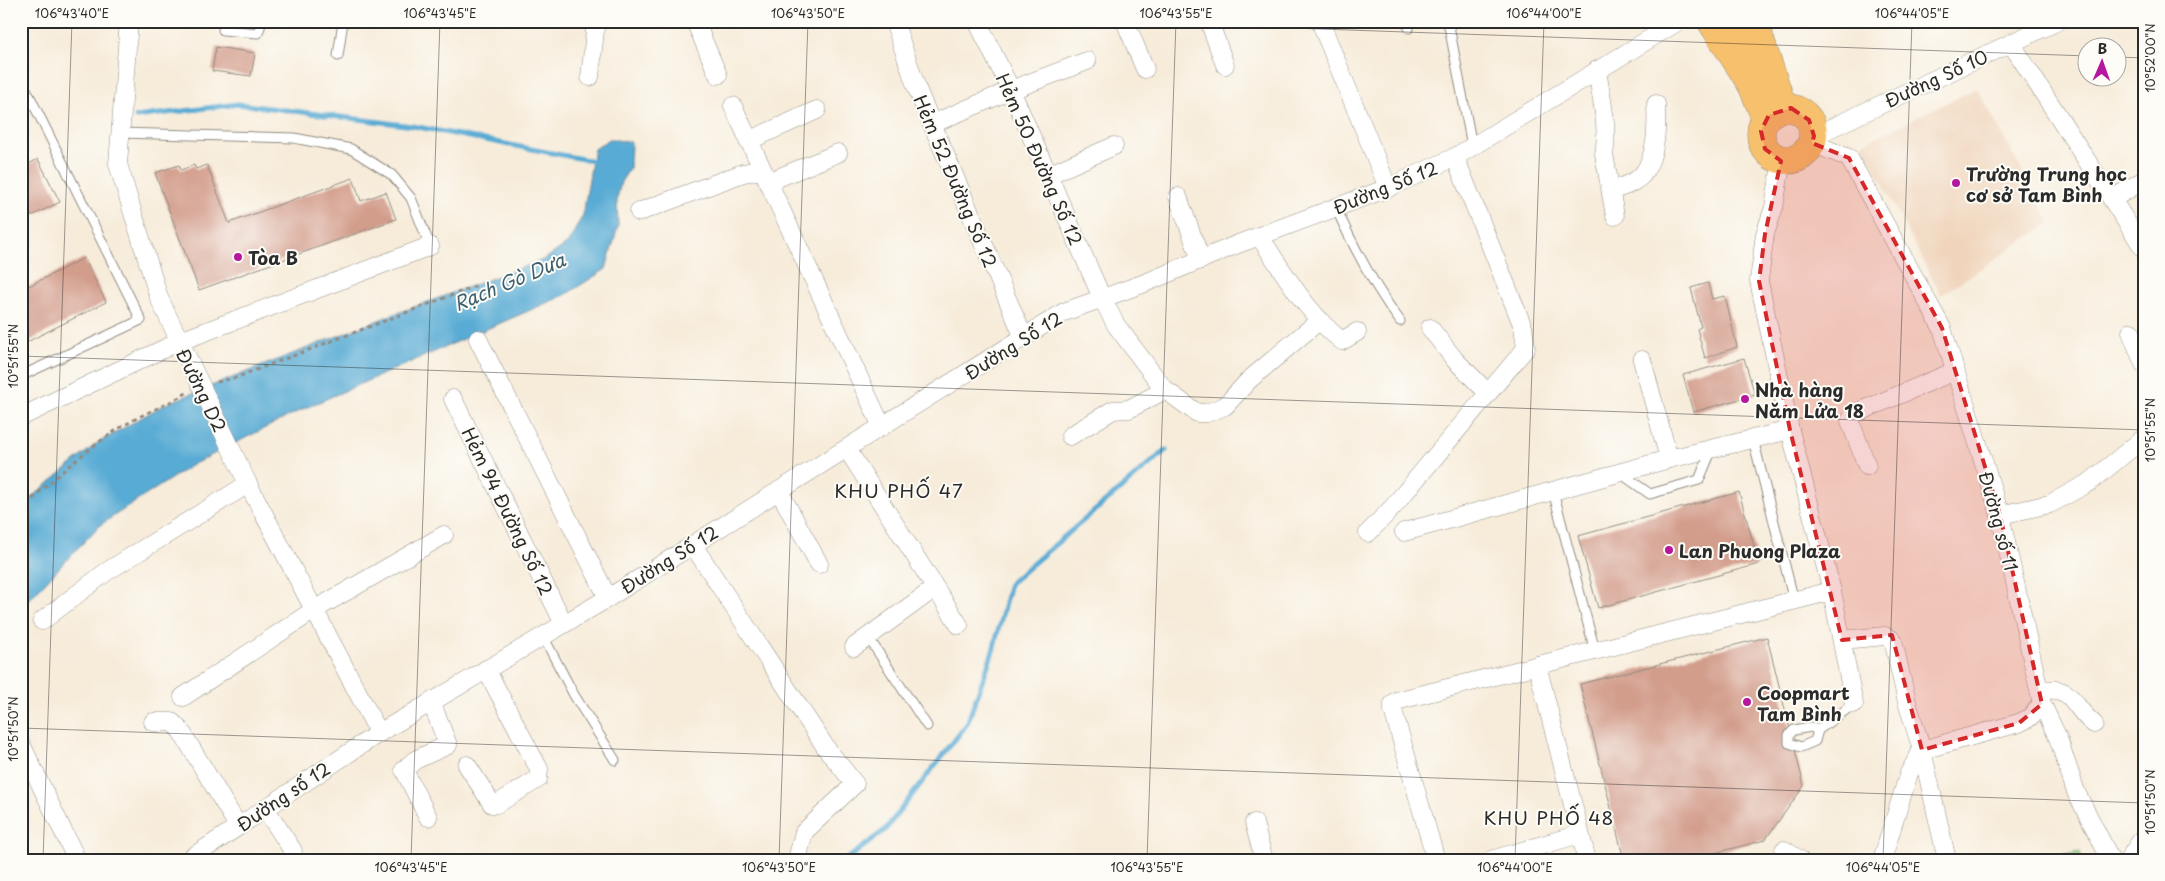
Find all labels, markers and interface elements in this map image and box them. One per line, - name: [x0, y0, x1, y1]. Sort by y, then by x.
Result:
- text: 106°43'40"E: [35, 4, 109, 22]
- text: 106°43'45"E: [403, 4, 477, 22]
- text: 106°43'50"E: [771, 4, 845, 22]
- text: 106°43'55"E: [1139, 4, 1213, 22]
- text: 106°44'00"E: [1506, 4, 1582, 22]
- text: 106°44'05"E: [1875, 4, 1949, 22]
- text: 10°52'00"N: [2141, 23, 2159, 93]
- north arrow: [2078, 38, 2128, 88]
- text: B: [2097, 38, 2108, 59]
- street label: Đường Số 10: [1880, 42, 1992, 114]
- street label: Hẻm 50 Đường Số 12: [990, 69, 1090, 249]
- street label: Hẻm 52 Đường Số 12: [907, 91, 1005, 271]
- street label: Đường Số 12: [1329, 154, 1441, 220]
- place label: Trường Trung học cơ sở Tam Bình: [1966, 160, 2127, 208]
- marker: Trường Trung học cơ sở Tam Bình: [1950, 177, 1962, 189]
- place label: Tòa B: [248, 244, 298, 271]
- water label: Rạch Gò Dưa: [449, 244, 570, 317]
- marker: Tòa B: [232, 251, 244, 263]
- street label: Đường Số 12: [959, 304, 1067, 386]
- text: 10°51'55"N: [4, 324, 22, 388]
- street label: Đường D2: [170, 344, 234, 436]
- place label: Nhà hàng Năm Lửa 18: [1755, 376, 1864, 424]
- marker: Nhà hàng Năm Lửa 18: [1739, 393, 1751, 405]
- text: 10°51'55"N: [2141, 398, 2159, 462]
- street label: Hẻm 94 Đường Số 12: [456, 423, 560, 599]
- street label: Đường số 11: [1973, 468, 2025, 574]
- district label: KHU PHỐ 47: [834, 476, 964, 504]
- street label: Đường Số 12: [615, 518, 723, 600]
- place label: Lan Phuong Plaza: [1679, 537, 1841, 564]
- marker: Lan Phuong Plaza: [1663, 544, 1675, 556]
- place label: Coopmart Tam Bình: [1757, 679, 1850, 727]
- text: 10°51'50"N: [4, 696, 22, 762]
- marker: Coopmart Tam Bình: [1741, 696, 1753, 708]
- street label: Đường số 12: [231, 755, 335, 837]
- text: 10°51'50"N: [2141, 769, 2159, 835]
- district label: KHU PHỐ 48: [1484, 803, 1614, 831]
- text: 106°43'45"E: [374, 858, 448, 876]
- text: 106°43'50"E: [742, 858, 816, 876]
- text: 106°43'55"E: [1110, 858, 1184, 876]
- text: 106°44'00"E: [1477, 858, 1553, 876]
- text: 106°44'05"E: [1846, 858, 1920, 876]

